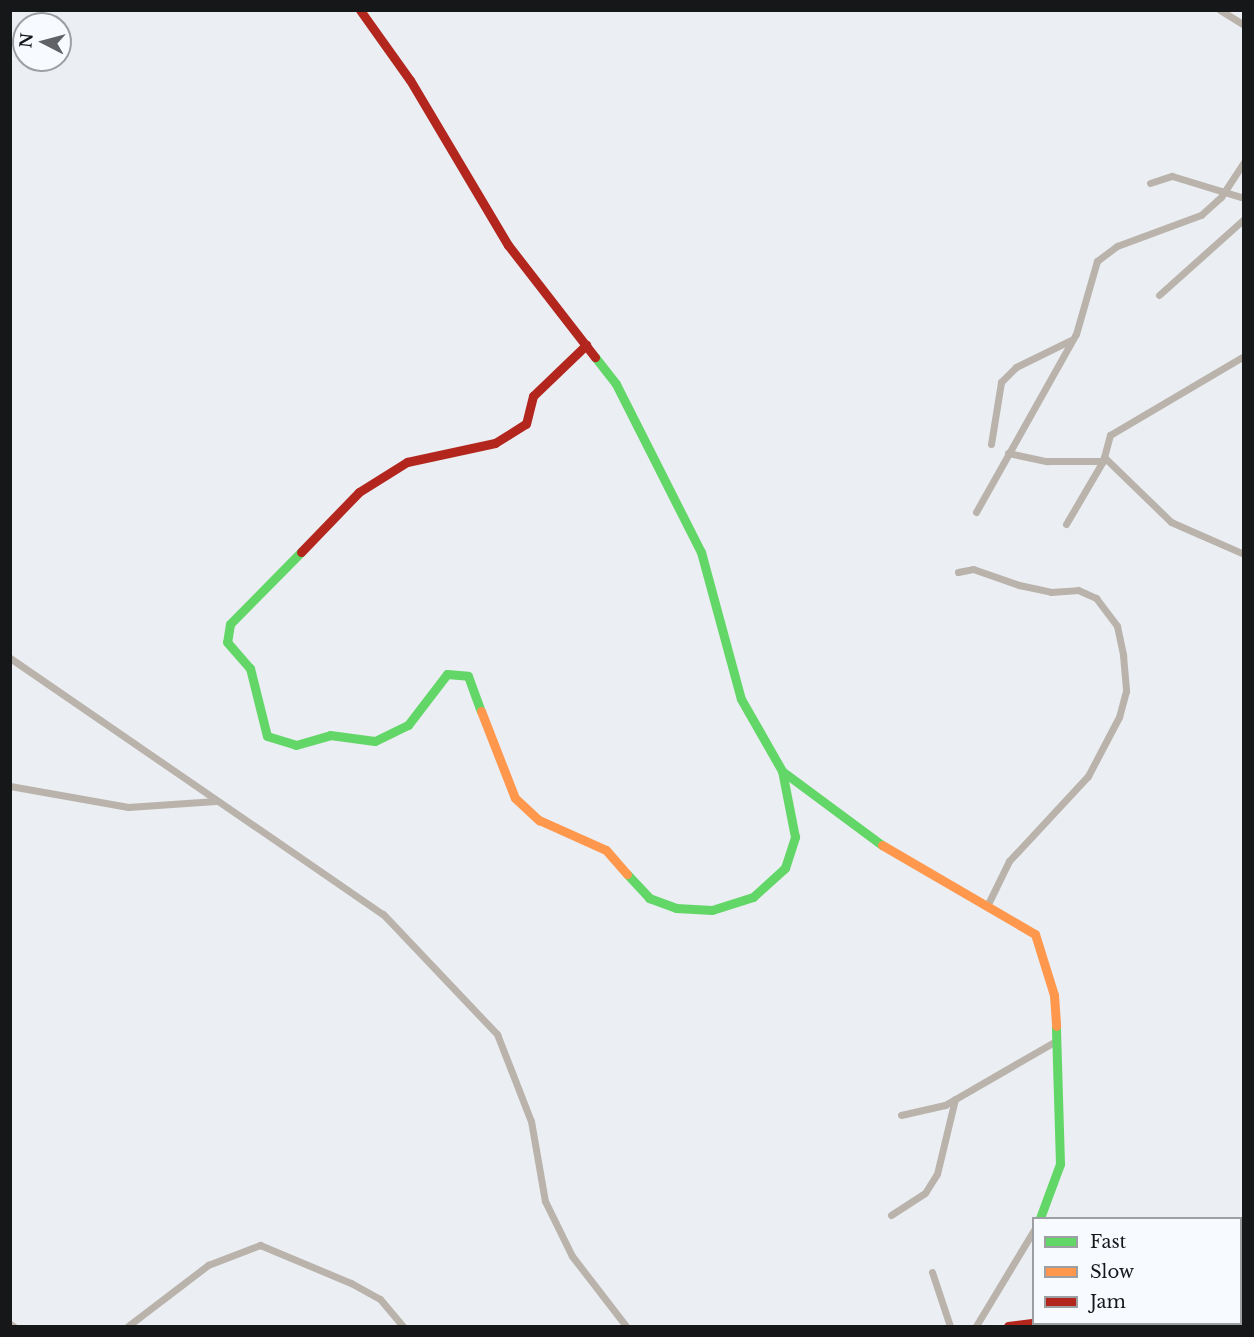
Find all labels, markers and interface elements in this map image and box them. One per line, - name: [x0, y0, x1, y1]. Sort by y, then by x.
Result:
- north arrow: [12, 12, 72, 72]
- text: N: [15, 32, 37, 49]
- legend: [1032, 1217, 1242, 1325]
- text: Fast: [1090, 1231, 1126, 1253]
- text: Slow: [1090, 1261, 1134, 1283]
- text: Jam: [1090, 1291, 1126, 1313]

